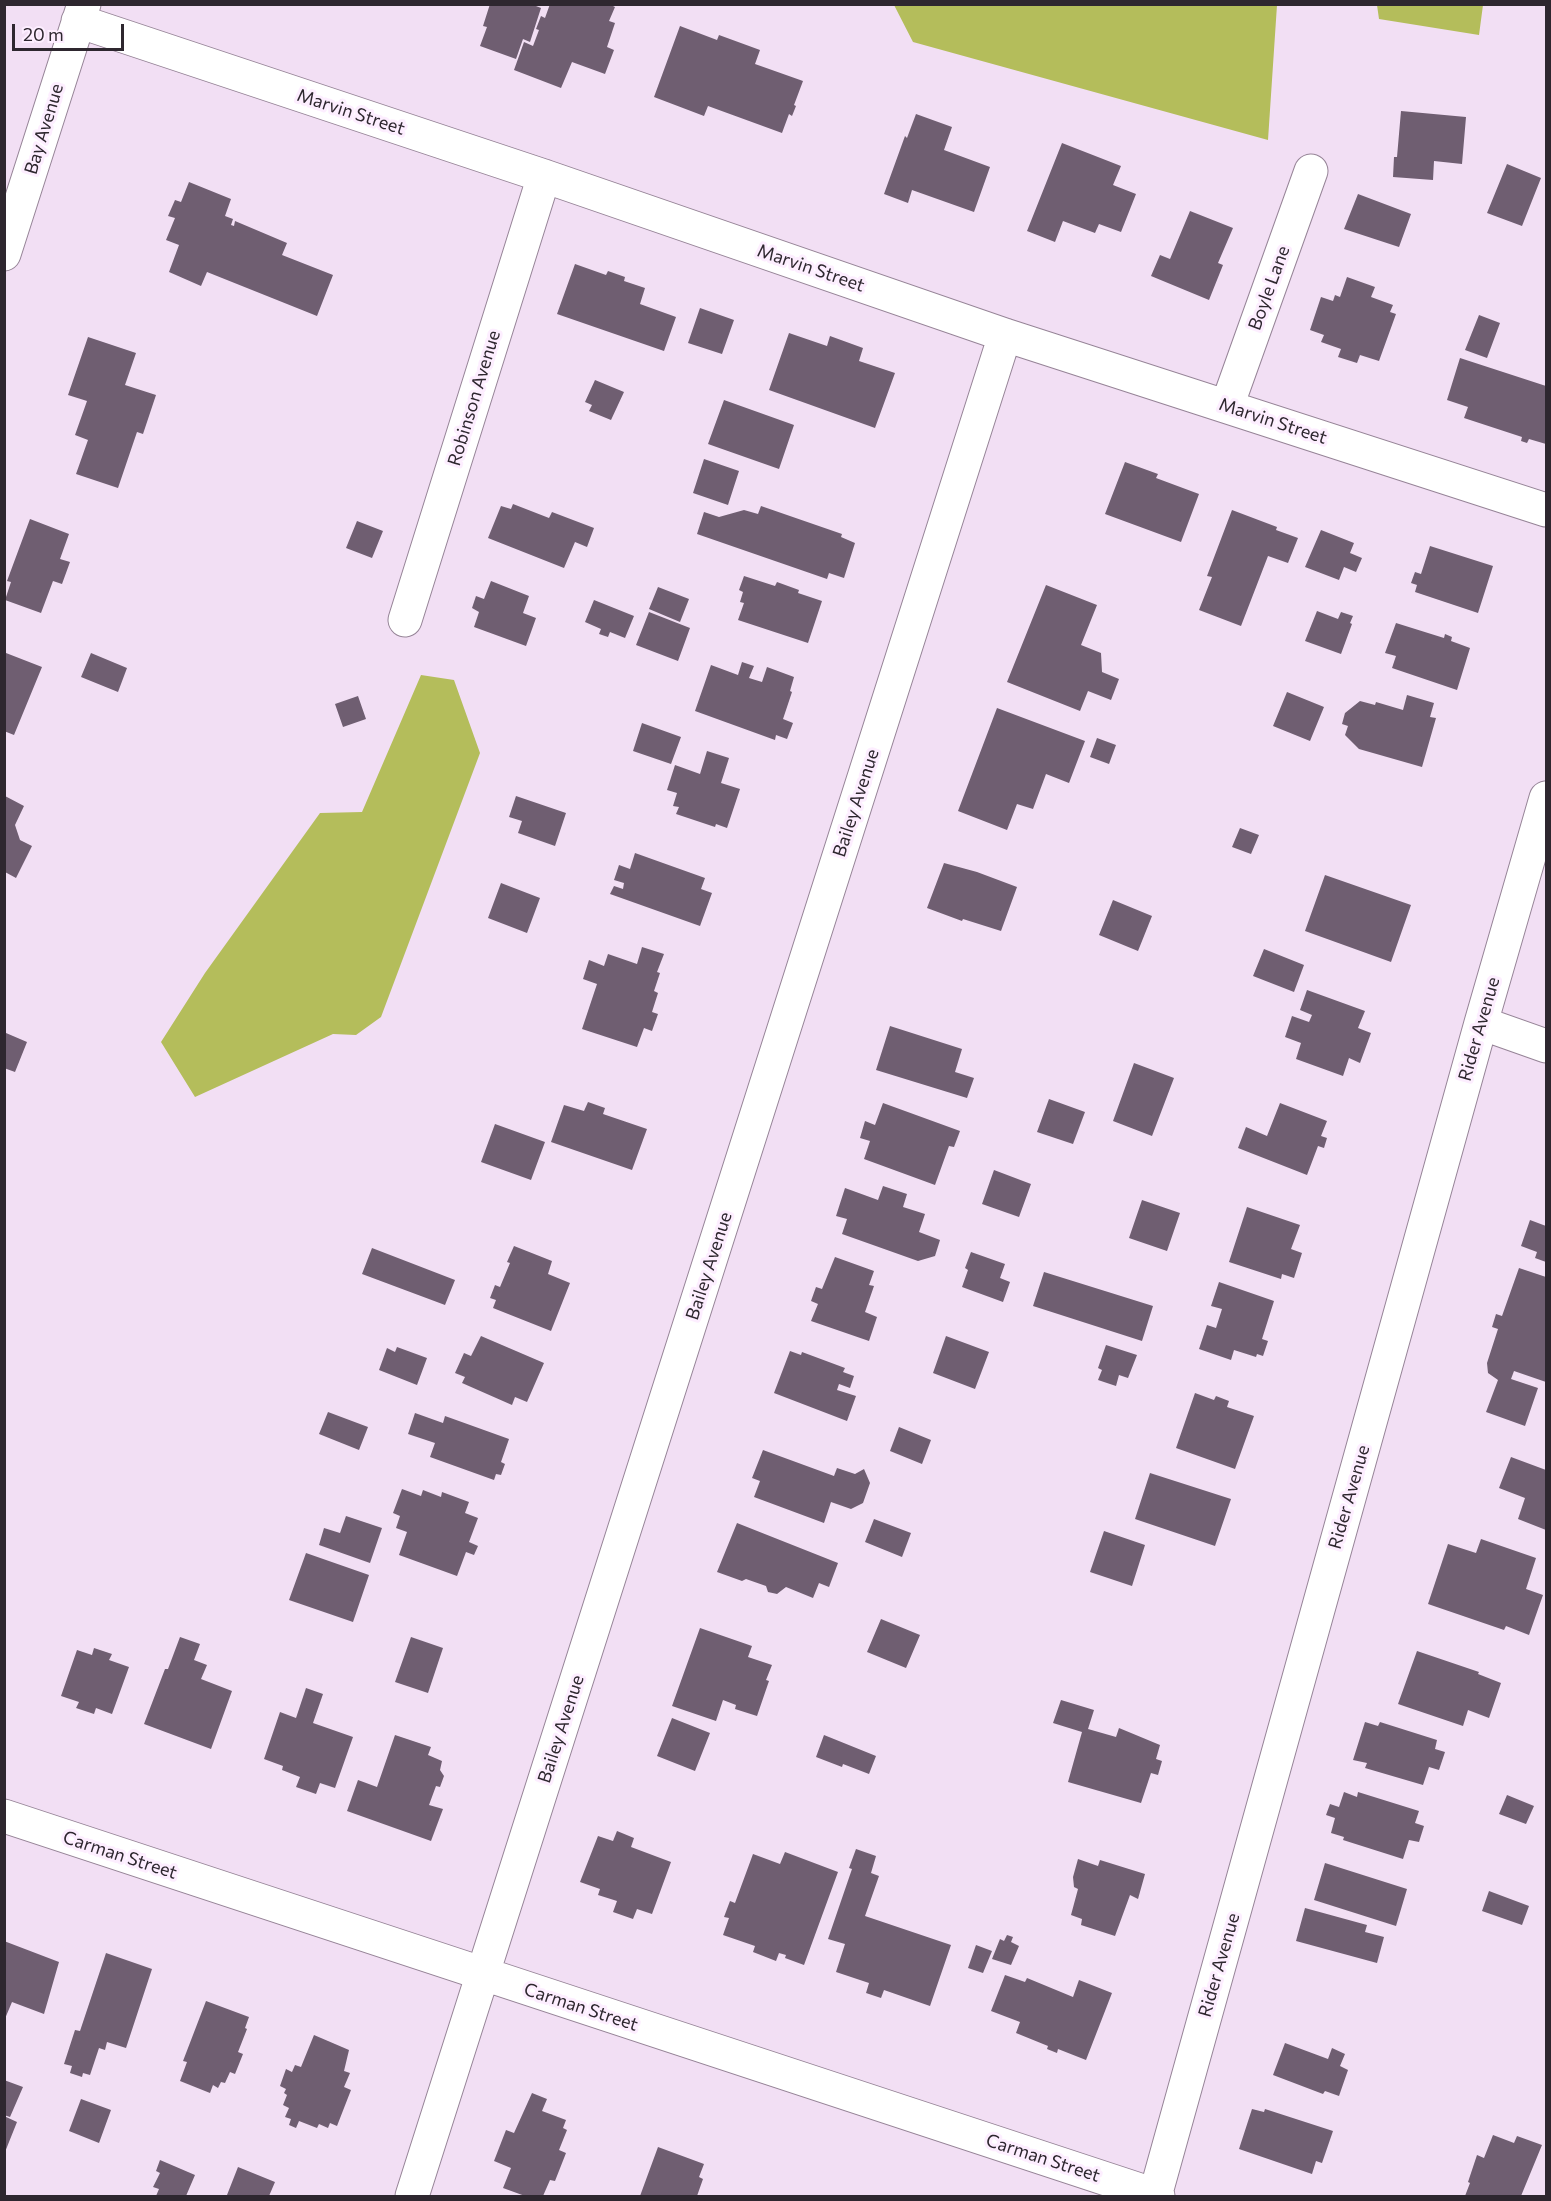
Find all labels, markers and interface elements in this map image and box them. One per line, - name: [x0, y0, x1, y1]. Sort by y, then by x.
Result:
- scale bar: [15, 12, 128, 50]
- text: 20 m: [23, 23, 64, 45]
- street label: Bay Avenue: [20, 81, 68, 177]
- street label: Marvin Street: [294, 84, 408, 140]
- street label: Marvin Street: [754, 240, 868, 296]
- street label: Boyle Lane: [1244, 243, 1294, 333]
- street label: Robinson Avenue: [443, 328, 505, 468]
- street label: Marvin Street: [1216, 393, 1330, 449]
- street label: Bailey Avenue: [828, 746, 884, 860]
- street label: Rider Avenue: [1454, 974, 1504, 1084]
- street label: Bailey Avenue: [681, 1209, 737, 1323]
- street label: Rider Avenue: [1324, 1442, 1374, 1552]
- street label: Bailey Avenue: [533, 1672, 589, 1786]
- street label: Carman Street: [60, 1826, 180, 1884]
- street label: Rider Avenue: [1194, 1910, 1244, 2020]
- street label: Carman Street: [521, 1978, 641, 2036]
- street label: Carman Street: [983, 2129, 1103, 2187]

